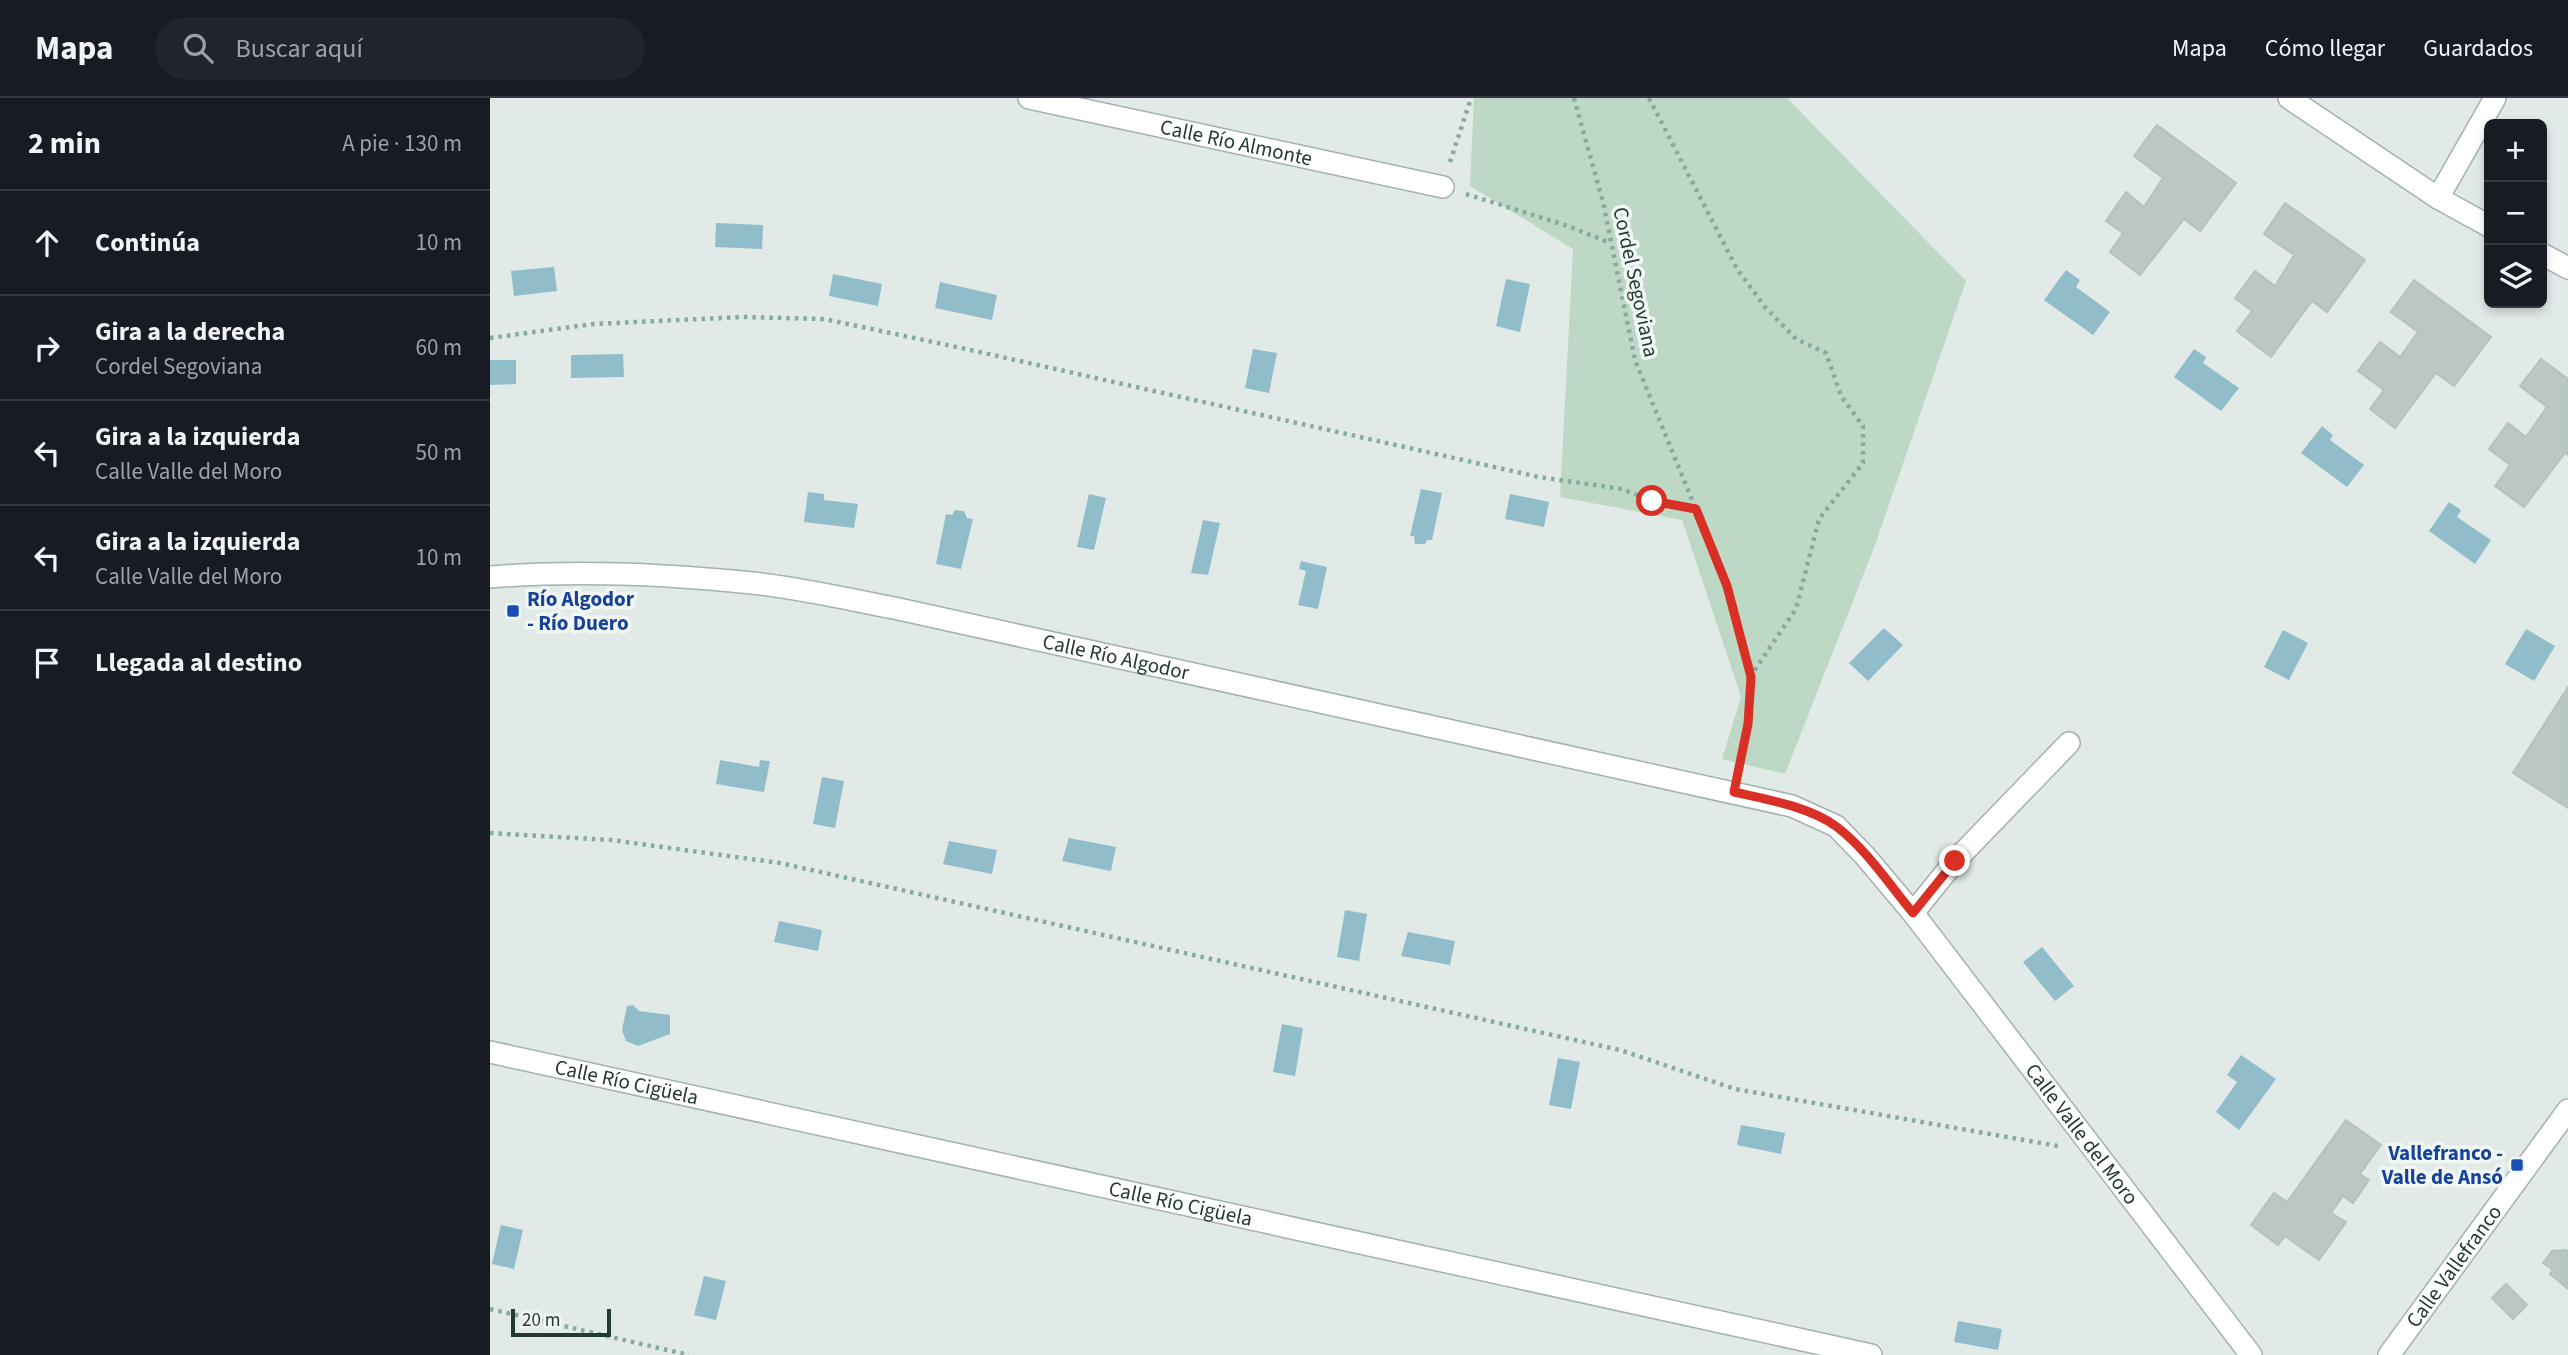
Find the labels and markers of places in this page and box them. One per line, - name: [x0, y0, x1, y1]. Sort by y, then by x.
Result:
- place label: Río Algodor - Río Duero: [527, 584, 635, 638]
- marker: Río Algodor - Río Duero: [505, 603, 521, 619]
- place label: Vallefranco - Valle de Ansó: [2381, 1138, 2503, 1192]
- marker: Vallefranco - Valle de Ansó: [2509, 1157, 2525, 1173]

